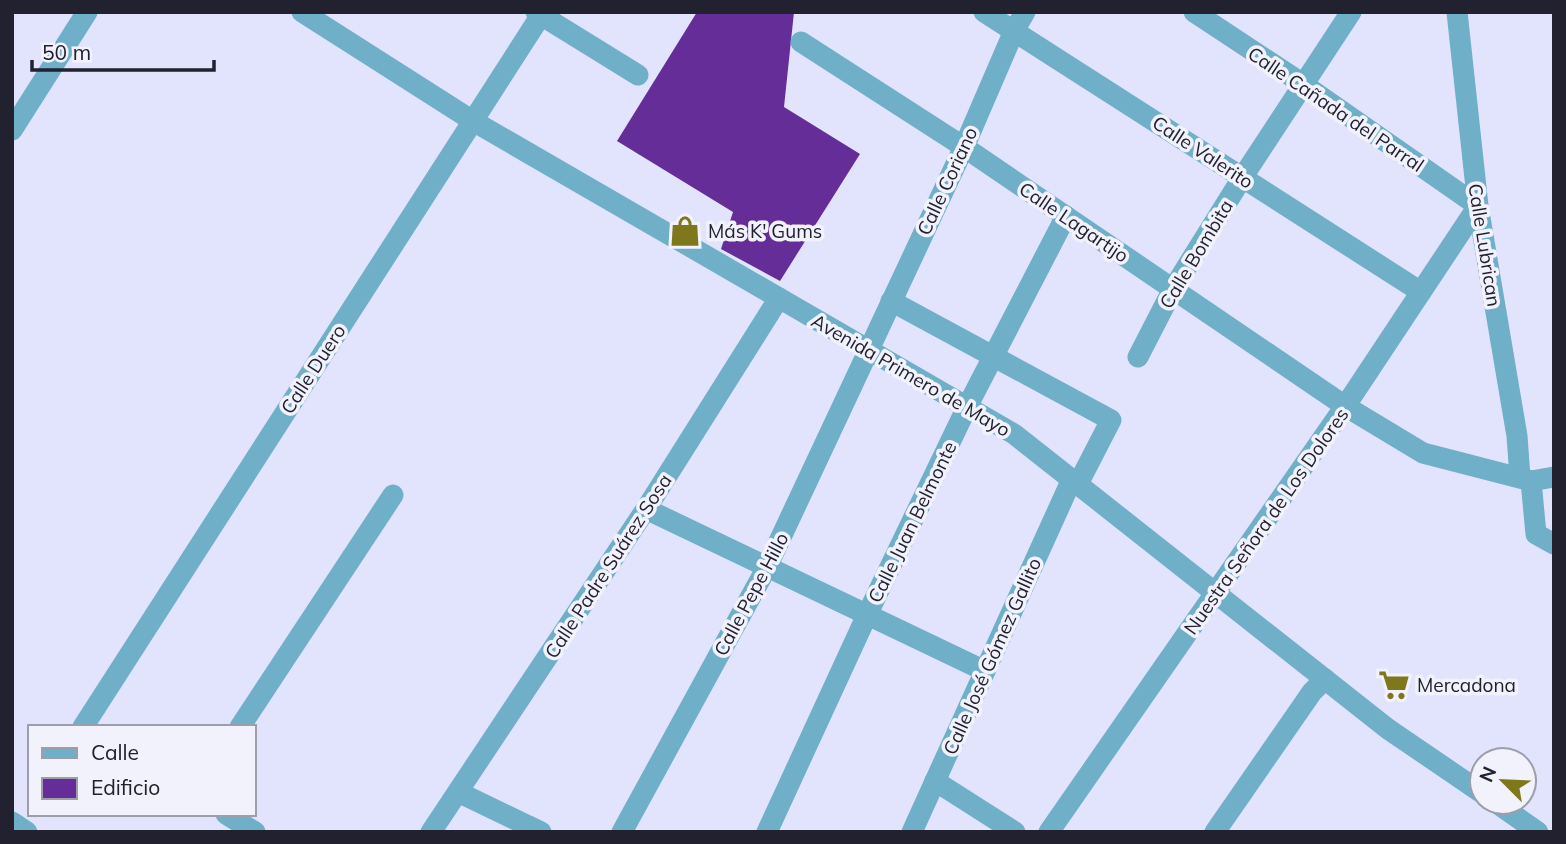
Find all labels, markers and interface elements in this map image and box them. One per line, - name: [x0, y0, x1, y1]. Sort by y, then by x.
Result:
- scale bar: [32, 28, 214, 72]
- text: 50 m: [42, 39, 91, 65]
- street label: Calle Cañada del Parral: [1244, 41, 1428, 177]
- street label: Calle Valerito: [1148, 110, 1258, 194]
- street label: Calle Coriano: [912, 123, 982, 239]
- street label: Calle Lagartijo: [1015, 177, 1133, 267]
- street label: Calle Lubrican: [1463, 182, 1507, 308]
- street label: Calle Bombita: [1154, 195, 1238, 313]
- shop icon: Más K' Gums: [668, 214, 702, 248]
- place label: Más K' Gums: [708, 219, 822, 243]
- street label: Avenida Primero de Mayo: [807, 308, 1015, 442]
- street label: Calle Duero: [275, 320, 351, 418]
- street label: Nuestra Señora de Los Dolores: [1178, 403, 1354, 639]
- street label: Calle Juan Belmonte: [863, 437, 961, 607]
- street label: Calle Padre Suárez Sosa: [539, 469, 677, 663]
- street label: Calle Pepe Hillo: [708, 528, 794, 660]
- street label: Calle José Gómez Gallito: [938, 554, 1046, 758]
- supermarket icon: Mercadona: [1377, 668, 1411, 702]
- place label: Mercadona: [1417, 673, 1516, 697]
- legend: [28, 725, 256, 816]
- text: Calle: [91, 739, 139, 765]
- north arrow: [1468, 746, 1538, 816]
- text: N: [1474, 763, 1501, 786]
- text: Edificio: [91, 774, 160, 800]

